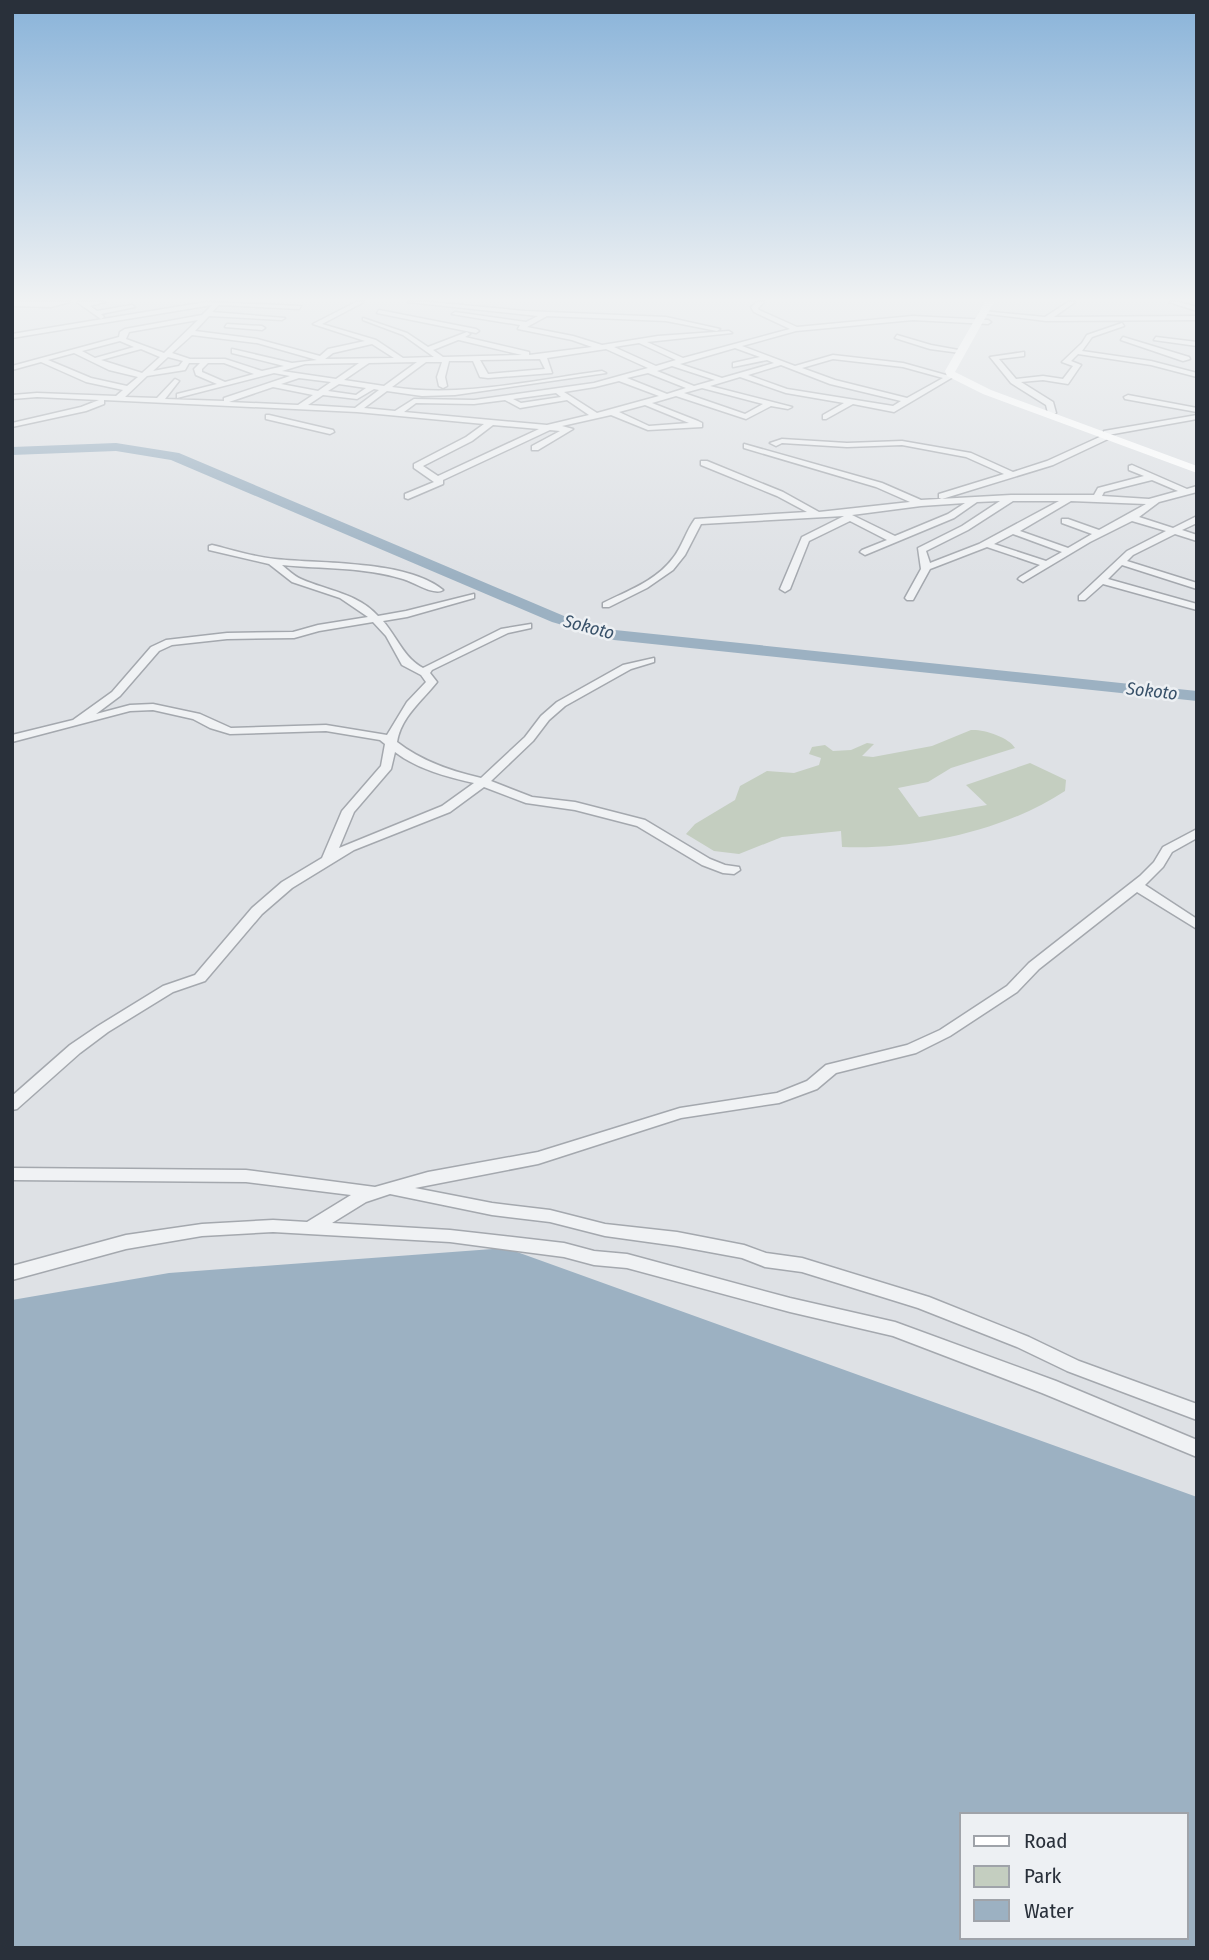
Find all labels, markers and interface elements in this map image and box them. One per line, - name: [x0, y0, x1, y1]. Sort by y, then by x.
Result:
- water label: Sokoto: [560, 609, 617, 644]
- water label: Sokoto: [1124, 677, 1179, 705]
- legend: [960, 1813, 1188, 1939]
- text: Road: [1024, 1828, 1068, 1854]
- text: Park: [1024, 1863, 1062, 1889]
- text: Water: [1024, 1898, 1074, 1924]

